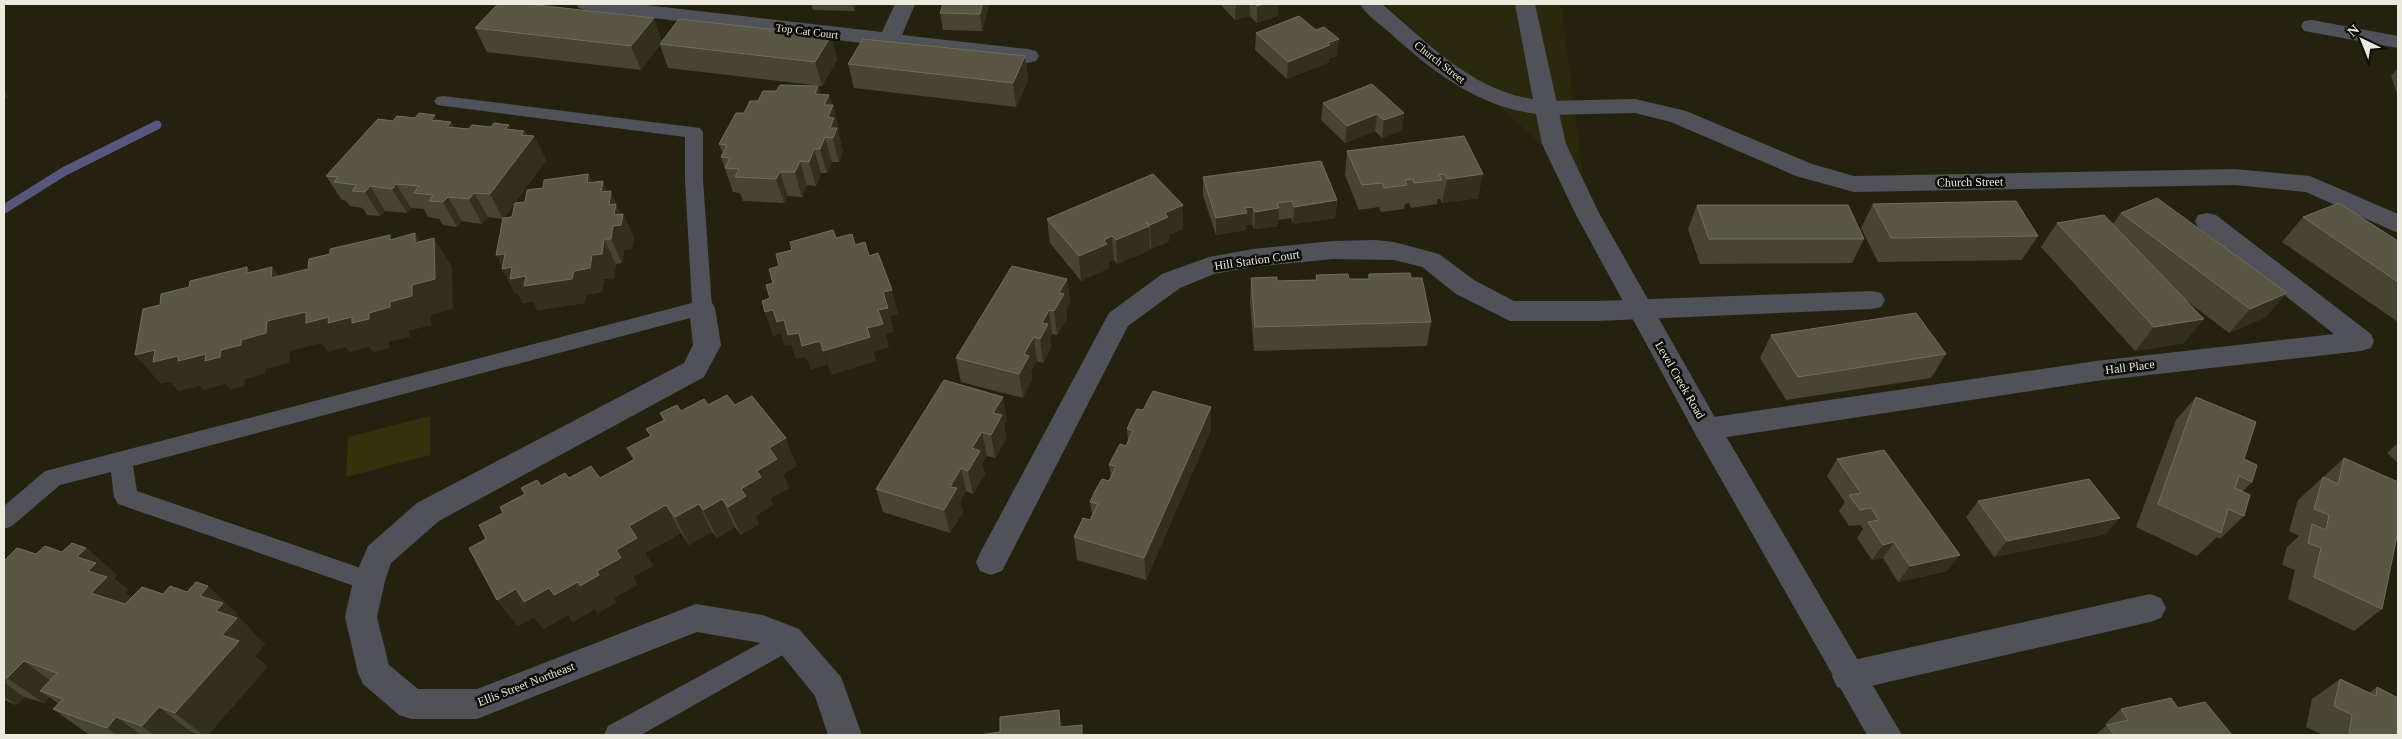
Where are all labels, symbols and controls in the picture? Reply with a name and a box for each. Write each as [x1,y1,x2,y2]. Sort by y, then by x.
north arrow [2337,15,2387,65]
street label: Top Cat Court [775,21,839,41]
text: N [2345,22,2362,40]
street label: Church Street [1412,39,1468,85]
street label: Church Street [1937,174,2004,190]
street label: Hill Station Court [1213,247,1301,273]
street label: Level Creek Road [1652,339,1708,421]
street label: Hall Place [2105,357,2155,377]
street label: Ellis Street Northeast [476,659,577,709]

